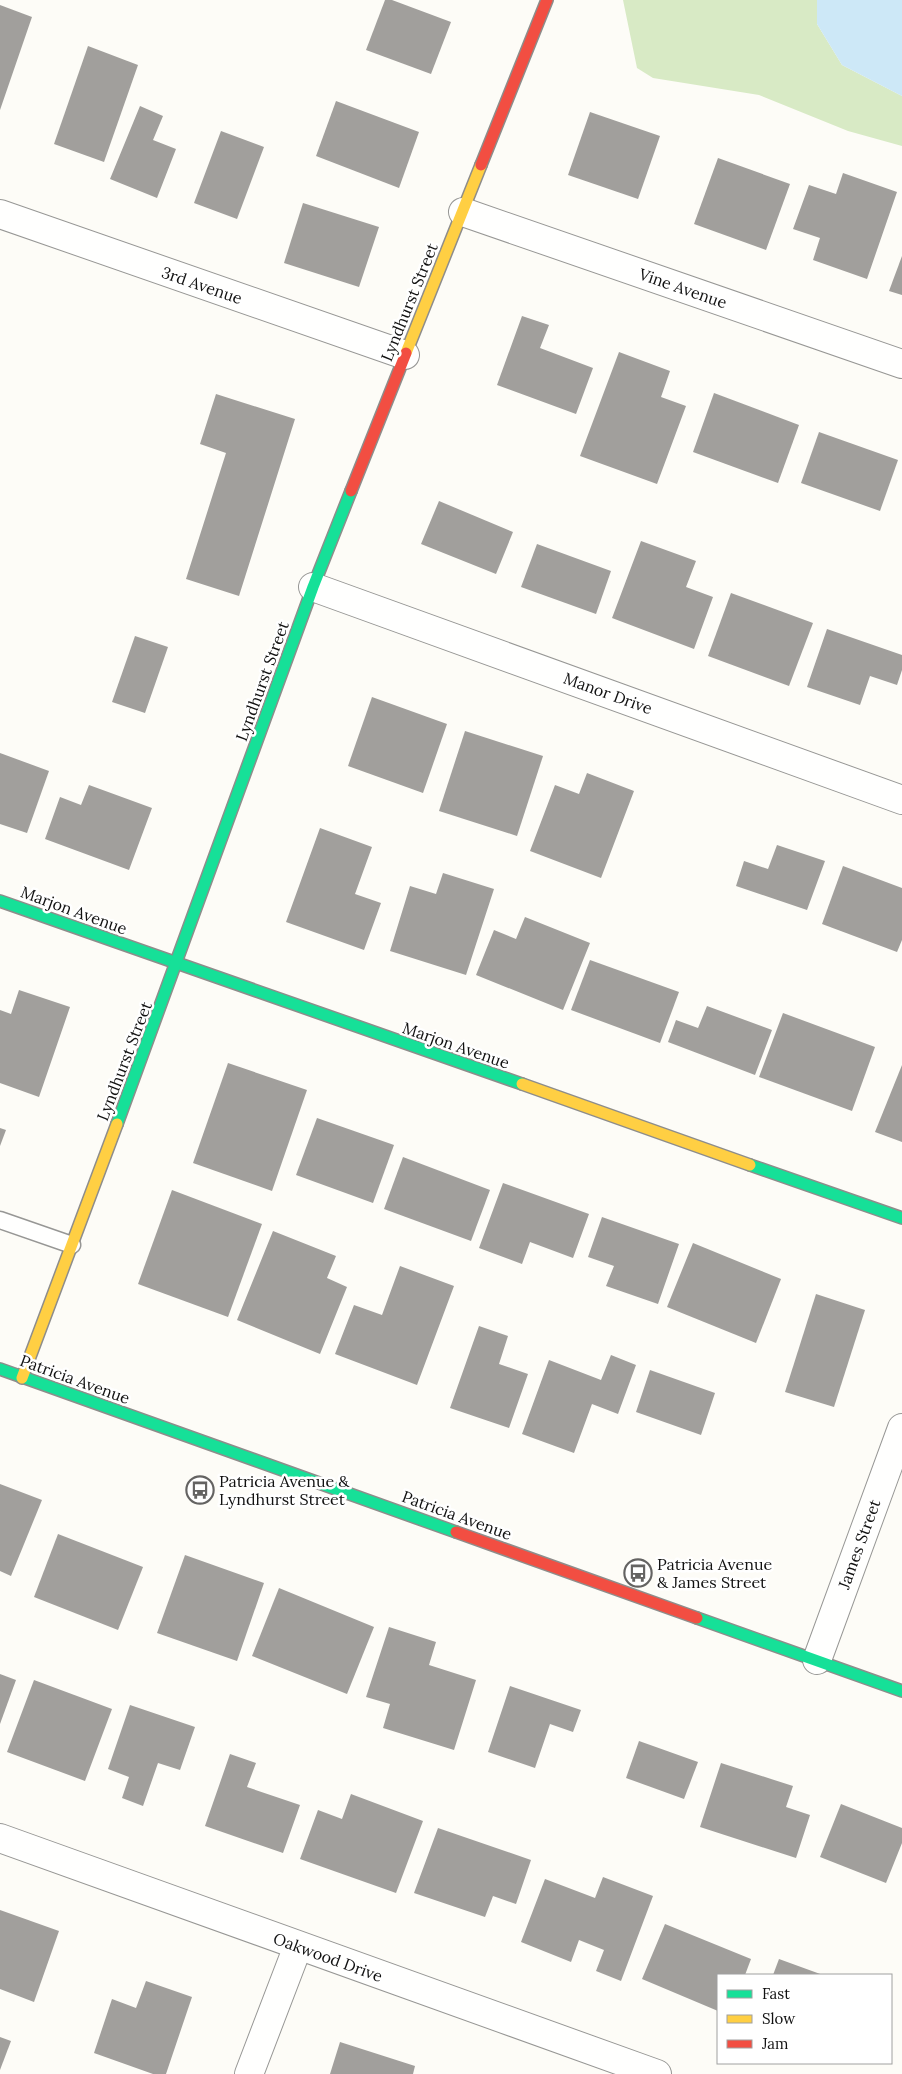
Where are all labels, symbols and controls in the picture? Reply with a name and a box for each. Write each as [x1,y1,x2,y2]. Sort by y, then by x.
street label: Lyndhurst Street [376,239,442,364]
street label: 3rd Avenue [159,262,245,308]
street label: Vine Avenue [635,263,730,312]
street label: Lyndhurst Street [231,618,293,744]
street label: Manor Drive [561,668,656,718]
street label: Marjon Avenue [18,882,130,939]
street label: Lyndhurst Street [92,998,156,1123]
street label: Marjon Avenue [400,1017,512,1073]
street label: Patricia Avenue [17,1350,133,1408]
place label: Patricia Avenue & Lyndhurst Street [219,1471,350,1509]
bus stop icon: Patricia Avenue & Lyndhurst Street [185,1475,215,1505]
street label: Patricia Avenue [399,1486,515,1544]
street label: James Street [833,1496,885,1592]
place label: Patricia Avenue & James Street [657,1554,772,1592]
bus stop icon: Patricia Avenue & James Street [623,1558,653,1588]
street label: Oakwood Drive [271,1928,386,1986]
legend [717,1974,892,2064]
text: Fast [762,1984,790,2003]
text: Slow [762,2009,795,2028]
text: Jam [761,2034,789,2053]

